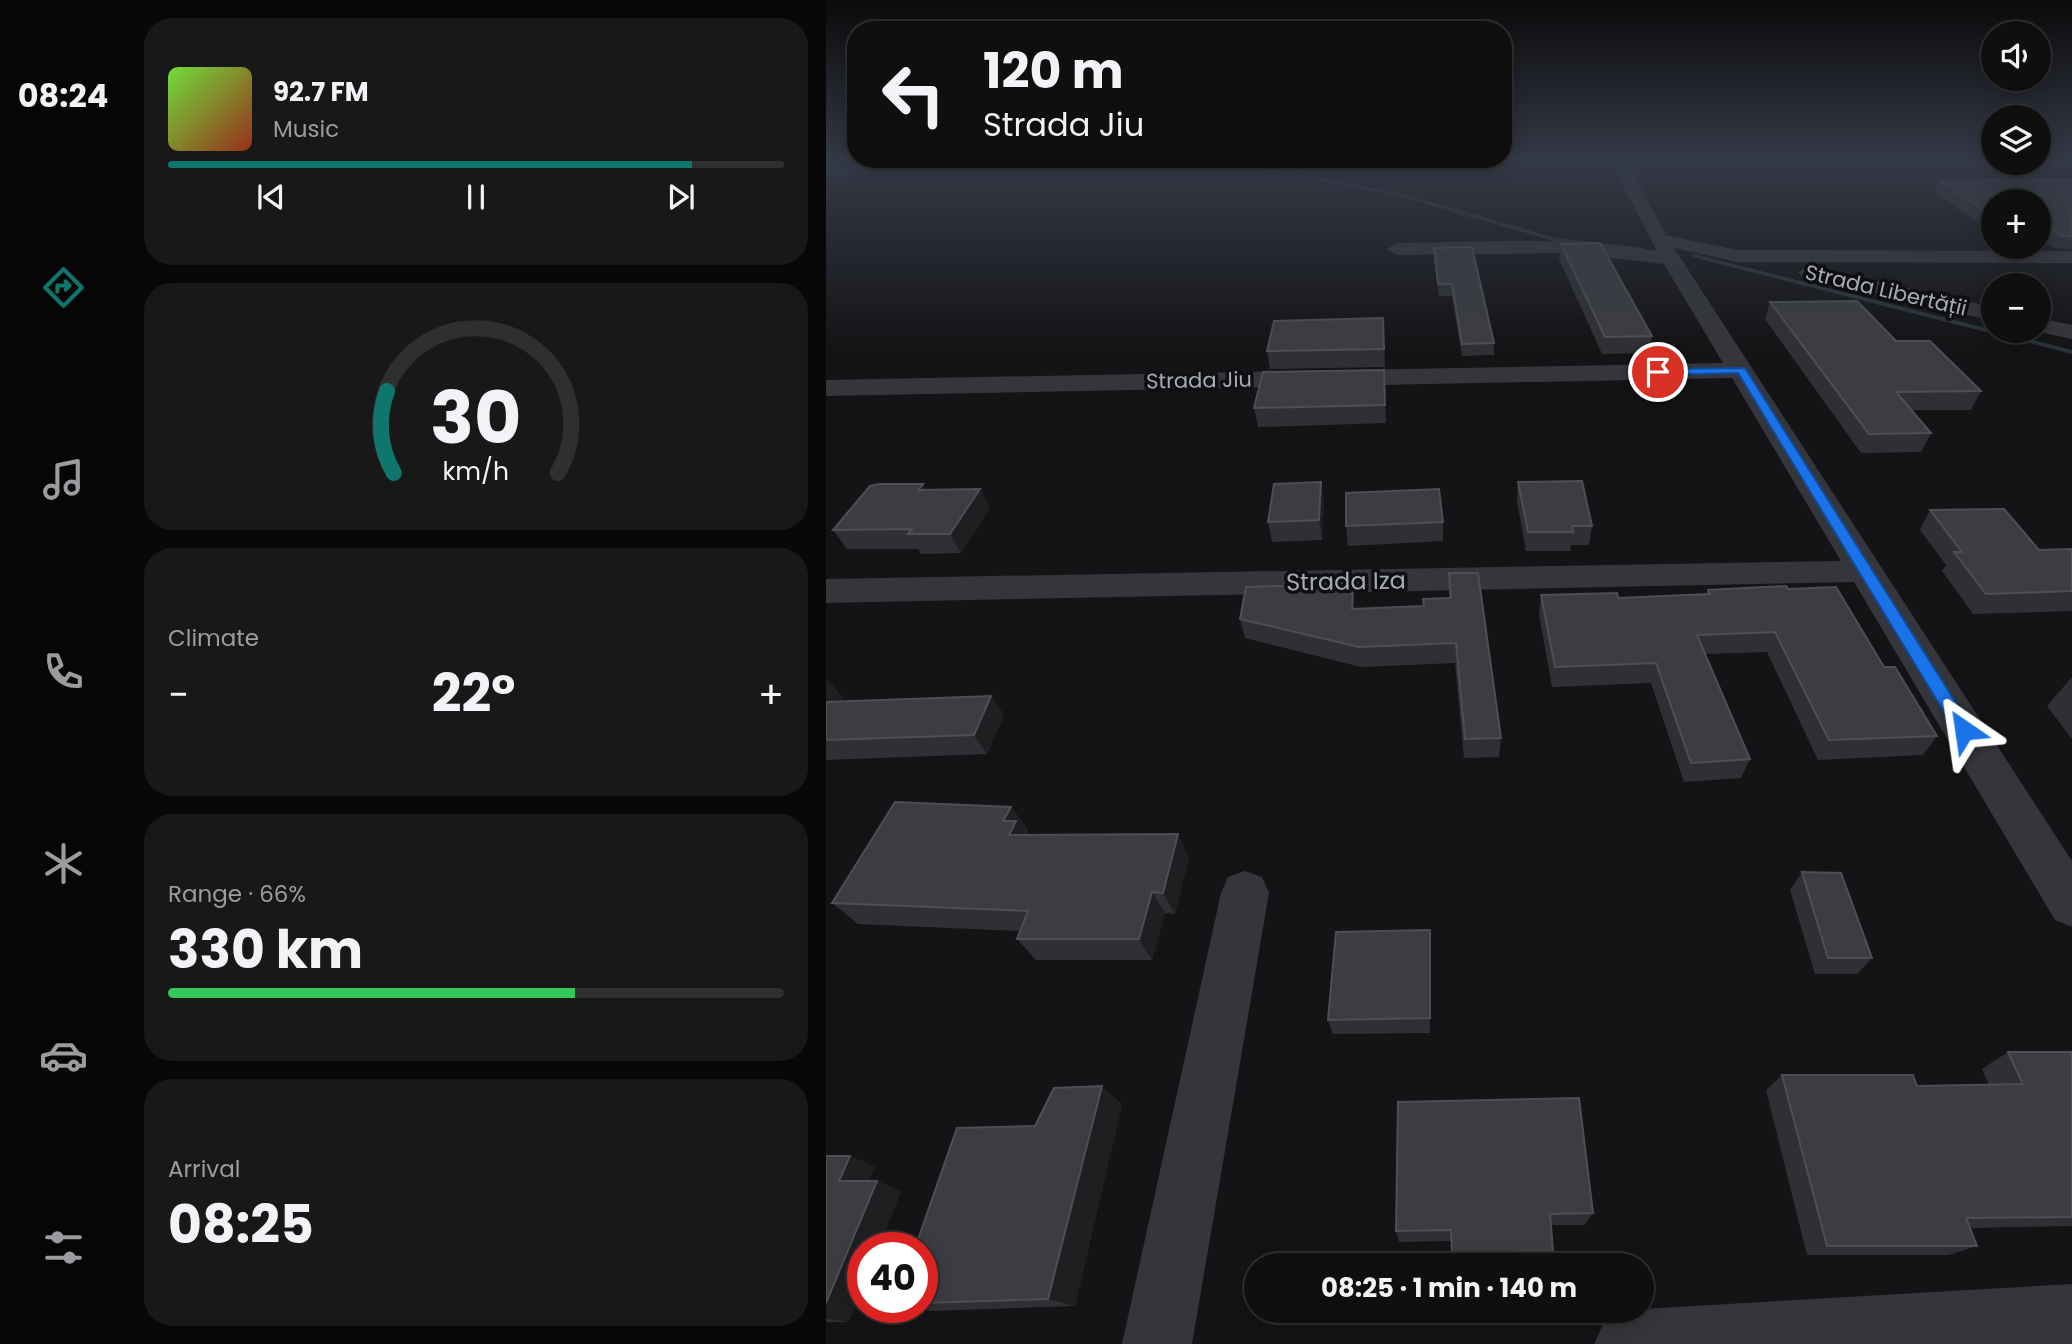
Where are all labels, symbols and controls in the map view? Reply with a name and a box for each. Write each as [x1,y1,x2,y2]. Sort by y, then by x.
map controls [1981,21,2051,343]
button: sound [1981,21,2051,91]
text: 120 m [983,37,1124,105]
icon: left [868,49,959,140]
text: 08:24 [18,73,108,118]
text: 92.7 FM [273,74,369,110]
text: Strada Jiu [983,102,1144,147]
button: layers [1981,105,2051,175]
text: Music [273,113,339,145]
icon: previous [252,178,290,216]
icon: pause [457,178,495,216]
icon: next [662,178,700,216]
button: + [1981,189,2051,259]
street label: Strada Libertății [1802,257,1970,323]
icon: directions [39,263,88,312]
button: − [1981,273,2051,343]
pin [1628,342,1688,402]
icon: arrive [1639,353,1677,391]
street label: Strada Jiu [1146,365,1252,395]
text: 30 [430,367,522,468]
text: km/h [443,454,509,489]
icon: music [39,455,88,504]
street label: Strada Iza [1286,563,1406,599]
text: Climate [168,622,259,654]
icon: phone [39,647,88,696]
text: 22° [432,657,515,730]
text: − [168,668,189,721]
text: + [758,668,784,721]
position arrow [1927,693,2001,767]
icon: climate [39,839,88,888]
text: Range · 66% [168,878,306,910]
text: 330 km [168,913,363,986]
icon: car [39,1031,88,1080]
text: Arrival [168,1153,240,1185]
text: 08:25 [168,1188,314,1261]
icon: filters [39,1223,88,1272]
speed limit sign: 40 [847,1232,938,1323]
text: 08:25 · 1 min · 140 m [1321,1270,1577,1306]

